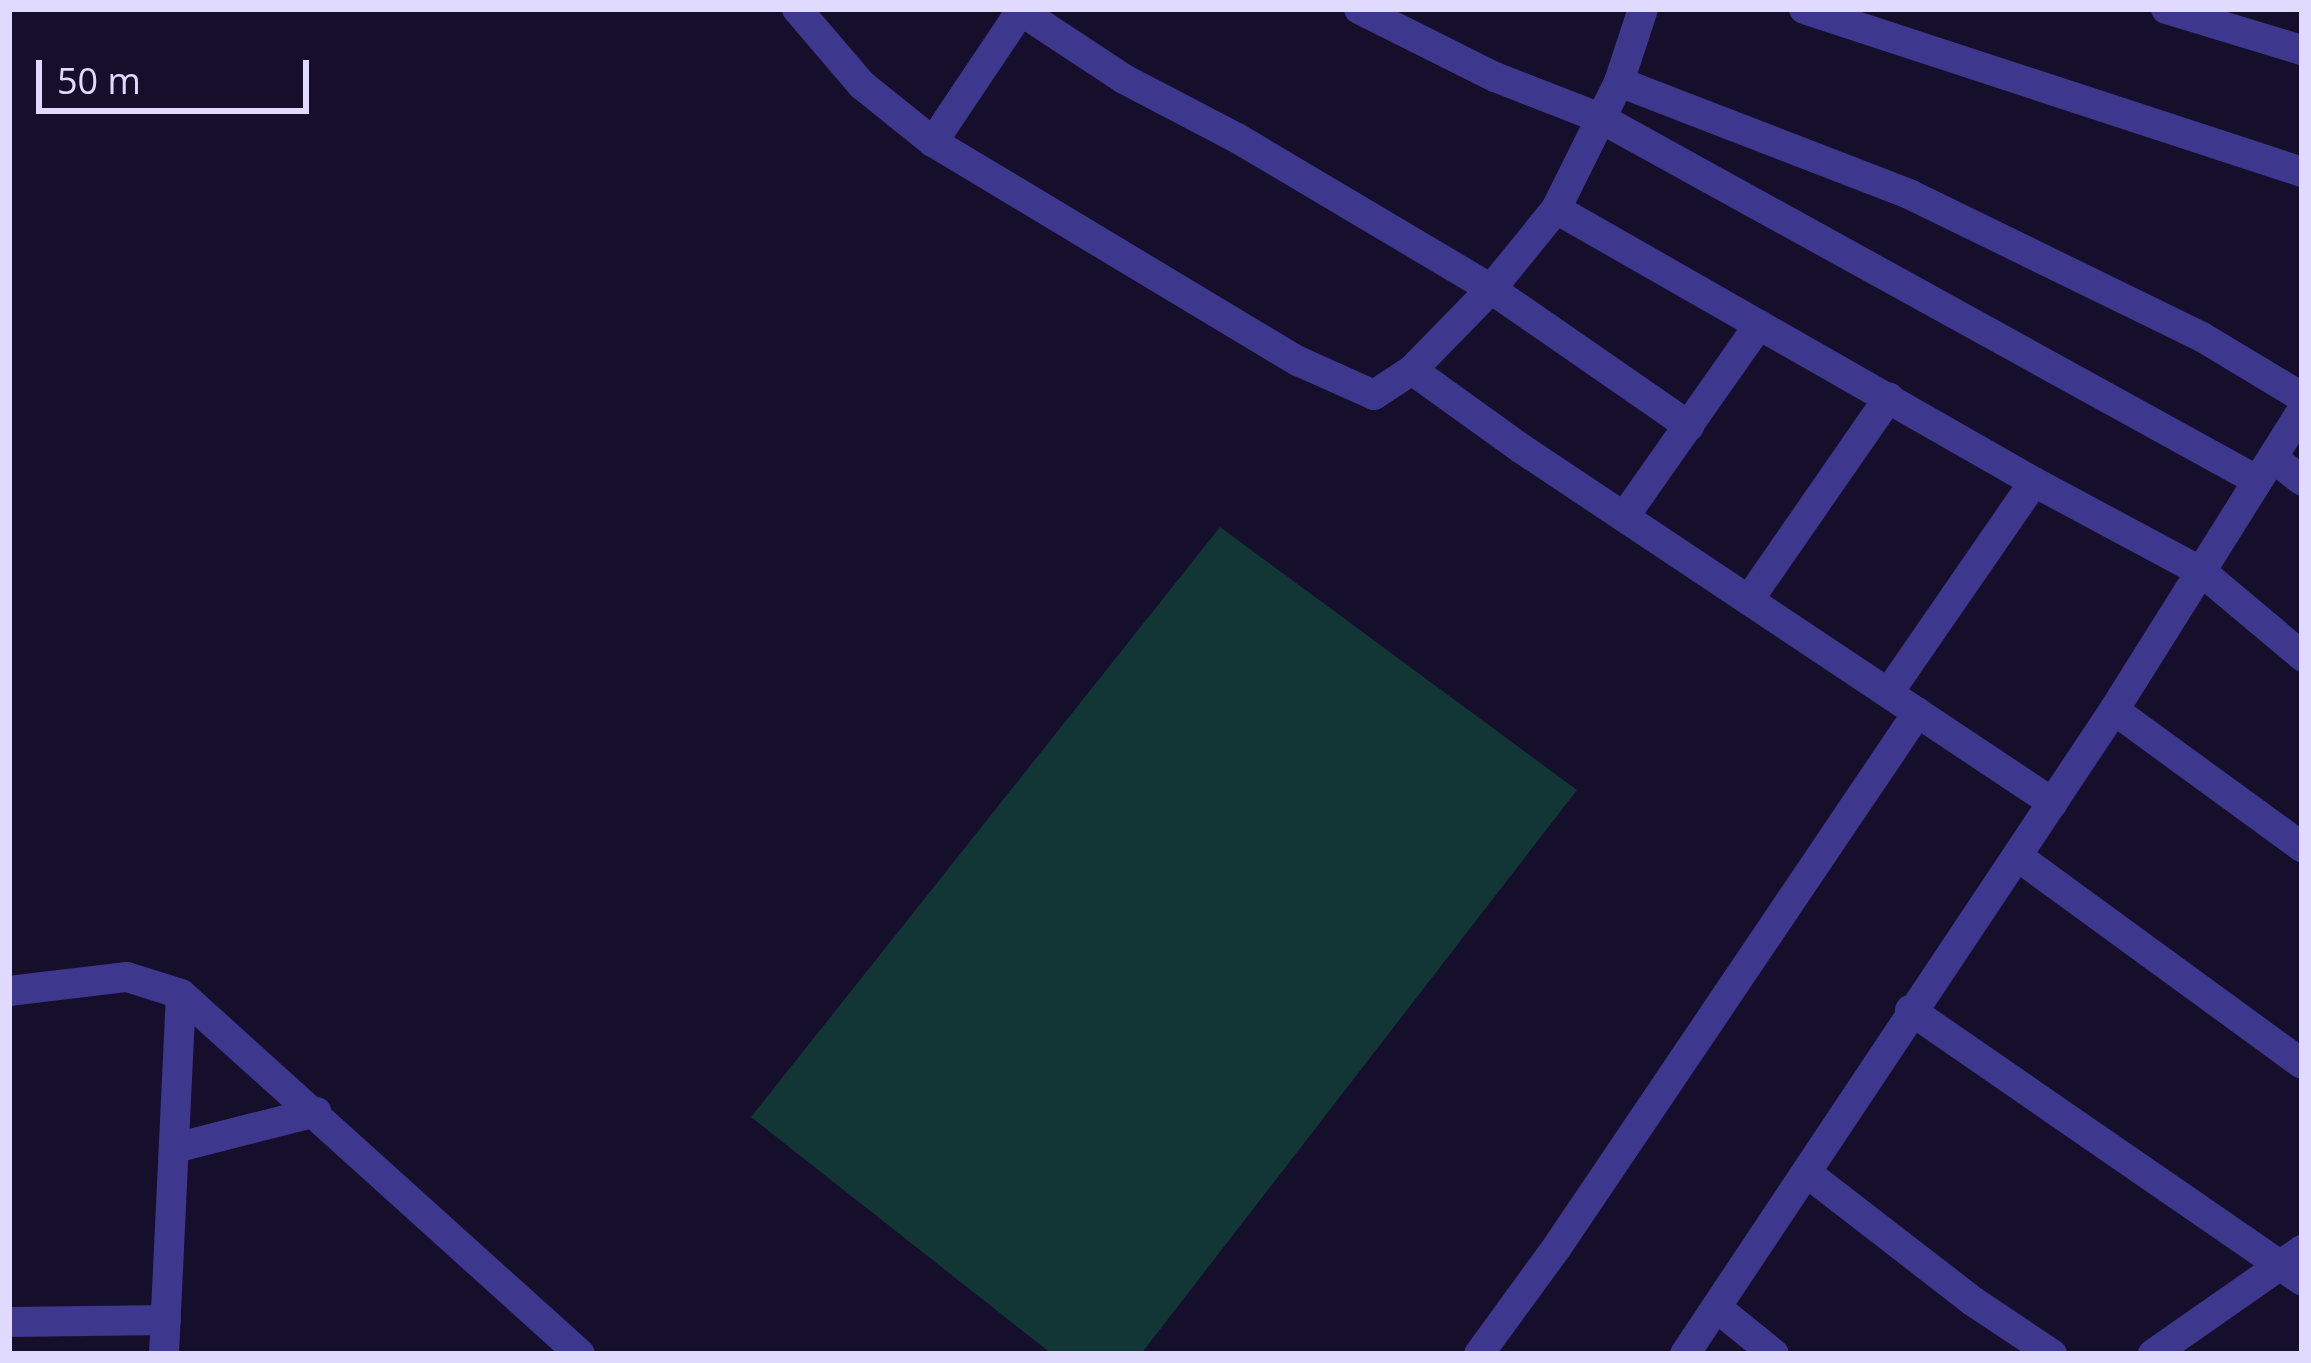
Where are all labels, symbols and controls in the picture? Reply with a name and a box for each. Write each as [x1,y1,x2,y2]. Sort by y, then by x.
scale bar [42,36,315,110]
text: 50 m [57,56,141,105]

